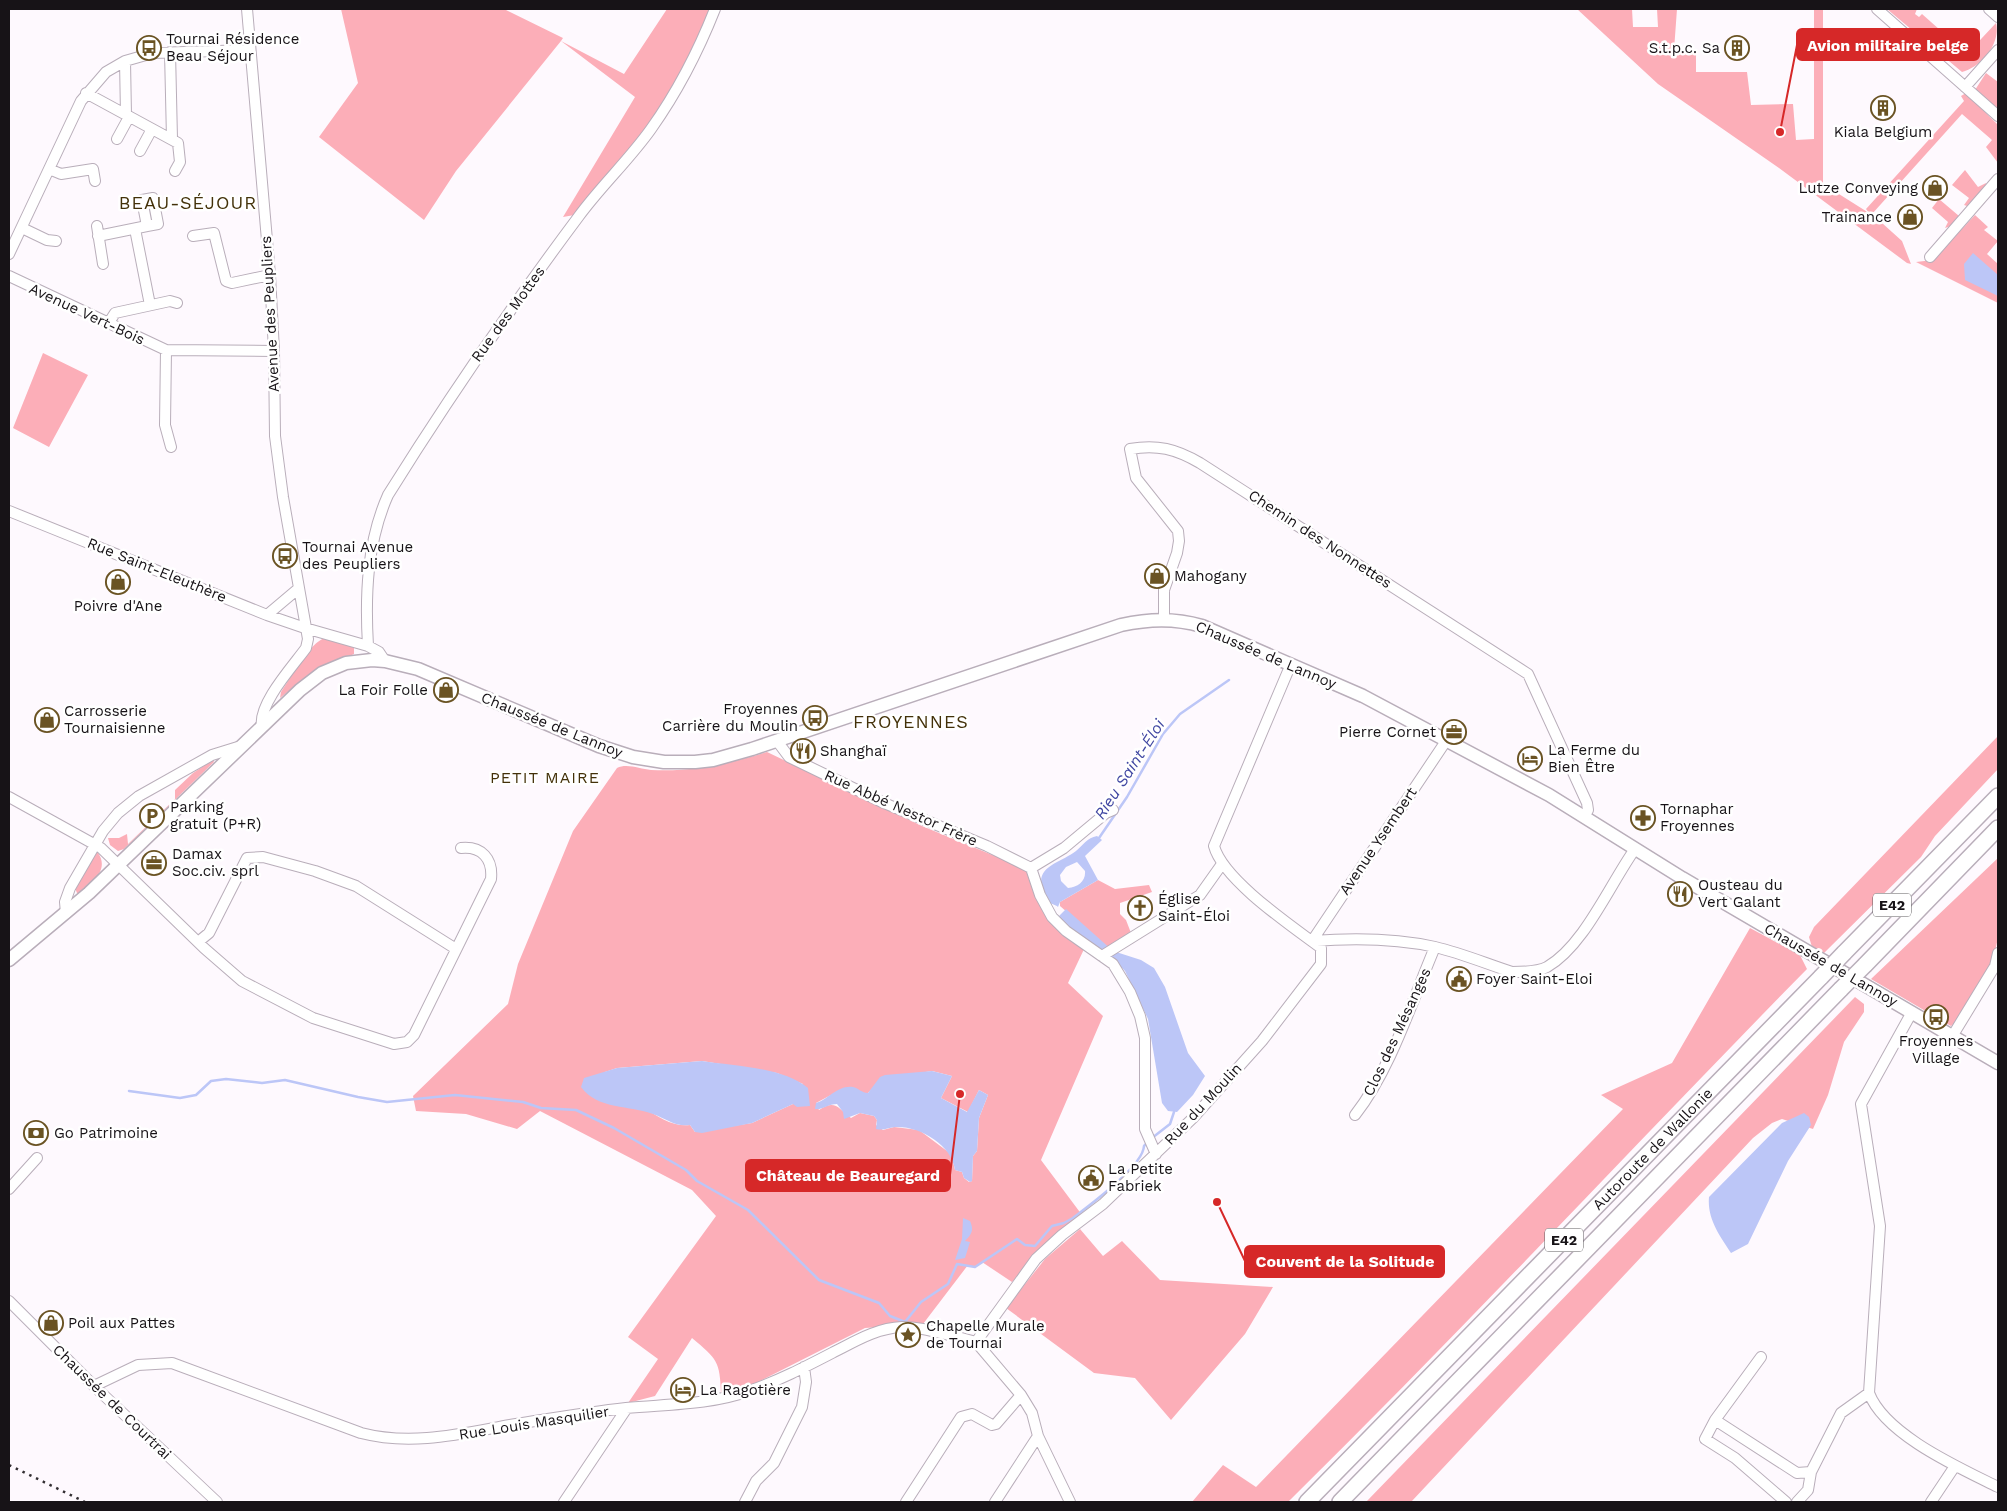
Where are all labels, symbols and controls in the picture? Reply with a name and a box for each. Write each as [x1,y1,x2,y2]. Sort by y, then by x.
callout: Avion militaire belge [1797,29,1979,60]
place label: Tournai Résidence Beau Séjour [166,30,299,65]
bus stop icon: Tournai Résidence Beau Séjour [136,35,162,61]
building icon: S.t.p.c. Sa [1724,35,1750,61]
text: Avion militaire belge [1807,36,1969,55]
place label: S.t.p.c. Sa [1649,39,1721,57]
building icon: Kiala Belgium [1870,95,1896,121]
place label: Kiala Belgium [1834,123,1932,141]
shop icon: Lutze Conveying [1922,175,1948,201]
place label: Lutze Conveying [1799,179,1918,197]
district label: BEAU-SÉJOUR [119,192,257,213]
shop icon: Trainance [1897,204,1923,230]
place label: Trainance [1821,208,1892,226]
street label: Avenue des Peupliers [257,235,283,393]
street label: Rue des Mottes [467,263,549,365]
street label: Avenue Vert-Bois [26,279,148,349]
street label: Chemin des Nonnettes [1245,486,1395,592]
street label: Rue Saint-Eleuthère [85,534,229,606]
place label: Tournai Avenue des Peupliers [302,538,413,573]
bus stop icon: Tournai Avenue des Peupliers [272,543,298,569]
shop icon: Mahogany [1144,563,1170,589]
place label: Mahogany [1174,567,1247,585]
shop icon: Poivre d'Ane [105,569,131,595]
place label: Poivre d'Ane [74,597,162,615]
street label: Chaussée de Lannoy [1193,617,1339,693]
shop icon: La Foir Folle [433,677,459,703]
place label: La Foir Folle [338,681,428,699]
street label: Chaussée de Lannoy [478,688,626,762]
place label: Froyennes Carrière du Moulin [662,700,798,735]
place label: Carrosserie Tournaisienne [64,702,165,737]
bus stop icon: Froyennes Carrière du Moulin [802,705,828,731]
shop icon: Carrosserie Tournaisienne [34,707,60,733]
district label: FROYENNES [853,711,969,732]
water label: Rieu Saint-Éloi [1090,715,1169,823]
office icon: Pierre Cornet [1441,719,1467,745]
place label: Pierre Cornet [1339,723,1437,741]
restaurant icon: Shanghaï [790,738,816,764]
place label: La Ferme du Bien Être [1548,741,1640,776]
place label: Shanghaï [820,742,887,760]
hotel icon: La Ferme du Bien Être [1517,746,1543,772]
street label: Rue Abbé Nestor Frère [822,766,980,850]
district label: PETIT MAIRE [490,768,600,787]
street label: Avenue Ysembert [1335,783,1421,898]
place label: Parking gratuit (P+R) [170,798,261,833]
place label: Tornaphar Froyennes [1660,800,1735,835]
parking icon: Parking gratuit (P+R) [139,803,165,829]
pharmacy icon: Tornaphar Froyennes [1630,805,1656,831]
place label: Damax Soc.civ. sprl [172,845,259,880]
office icon: Damax Soc.civ. sprl [141,850,167,876]
place label: Ousteau du Vert Galant [1698,876,1783,911]
restaurant icon: Ousteau du Vert Galant [1667,881,1693,907]
place label: Église Saint-Éloi [1158,890,1230,925]
road number: E42 [1873,894,1911,916]
church icon: Église Saint-Éloi [1127,895,1153,921]
street label: Chaussée de Lannoy [1761,919,1901,1011]
street label: Clos des Mésanges [1359,965,1435,1099]
public building icon: Foyer Saint-Eloi [1446,966,1472,992]
place label: Foyer Saint-Eloi [1476,970,1592,988]
bus stop icon: Froyennes Village [1923,1004,1949,1030]
place label: Froyennes Village [1899,1032,1973,1067]
street label: Rue du Moulin [1160,1059,1246,1149]
street label: Autoroute de Wallonie [1589,1084,1716,1214]
bank icon: Go Patrimoine [23,1120,49,1146]
place label: Go Patrimoine [54,1124,158,1142]
callout: Château de Beauregard [746,1160,950,1191]
place label: La Petite Fabriek [1108,1160,1173,1195]
public building icon: La Petite Fabriek [1078,1165,1104,1191]
text: Château de Beauregard [756,1166,940,1185]
road number: E42 [1545,1228,1583,1252]
callout: Couvent de la Solitude [1245,1246,1444,1277]
text: Couvent de la Solitude [1256,1252,1434,1271]
shop icon: Poil aux Pattes [38,1310,64,1336]
place label: Poil aux Pattes [68,1314,175,1332]
place label: Chapelle Murale de Tournai [926,1317,1045,1352]
place icon: Chapelle Murale de Tournai [895,1322,921,1348]
street label: Chaussée de Courtrai [49,1341,175,1463]
hotel icon: La Ragotière [670,1377,696,1403]
place label: La Ragotière [700,1381,791,1399]
street label: Rue Louis Masquilier [458,1402,610,1444]

